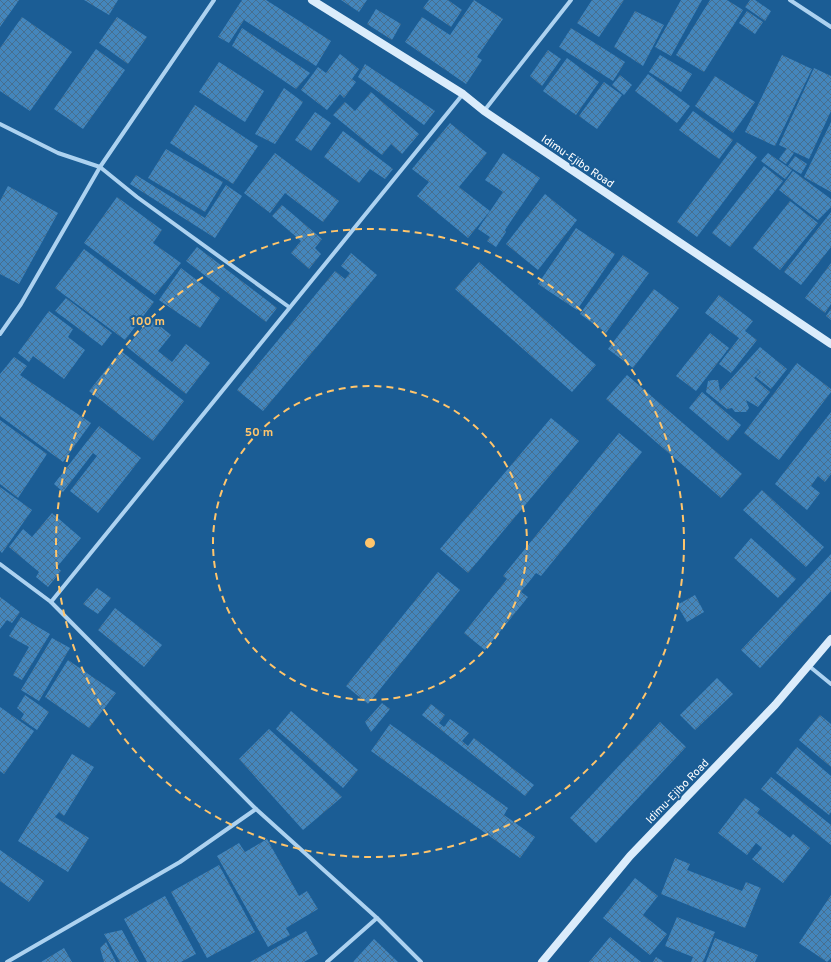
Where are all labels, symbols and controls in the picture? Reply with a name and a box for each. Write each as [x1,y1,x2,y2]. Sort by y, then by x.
street label: Idimu-Ejibo Road [538,132,617,191]
text: 100 m [131,314,165,330]
text: 50 m [245,425,273,441]
centre of rings [363,536,377,550]
street label: Idimu-Ejibo Road [643,756,712,827]

